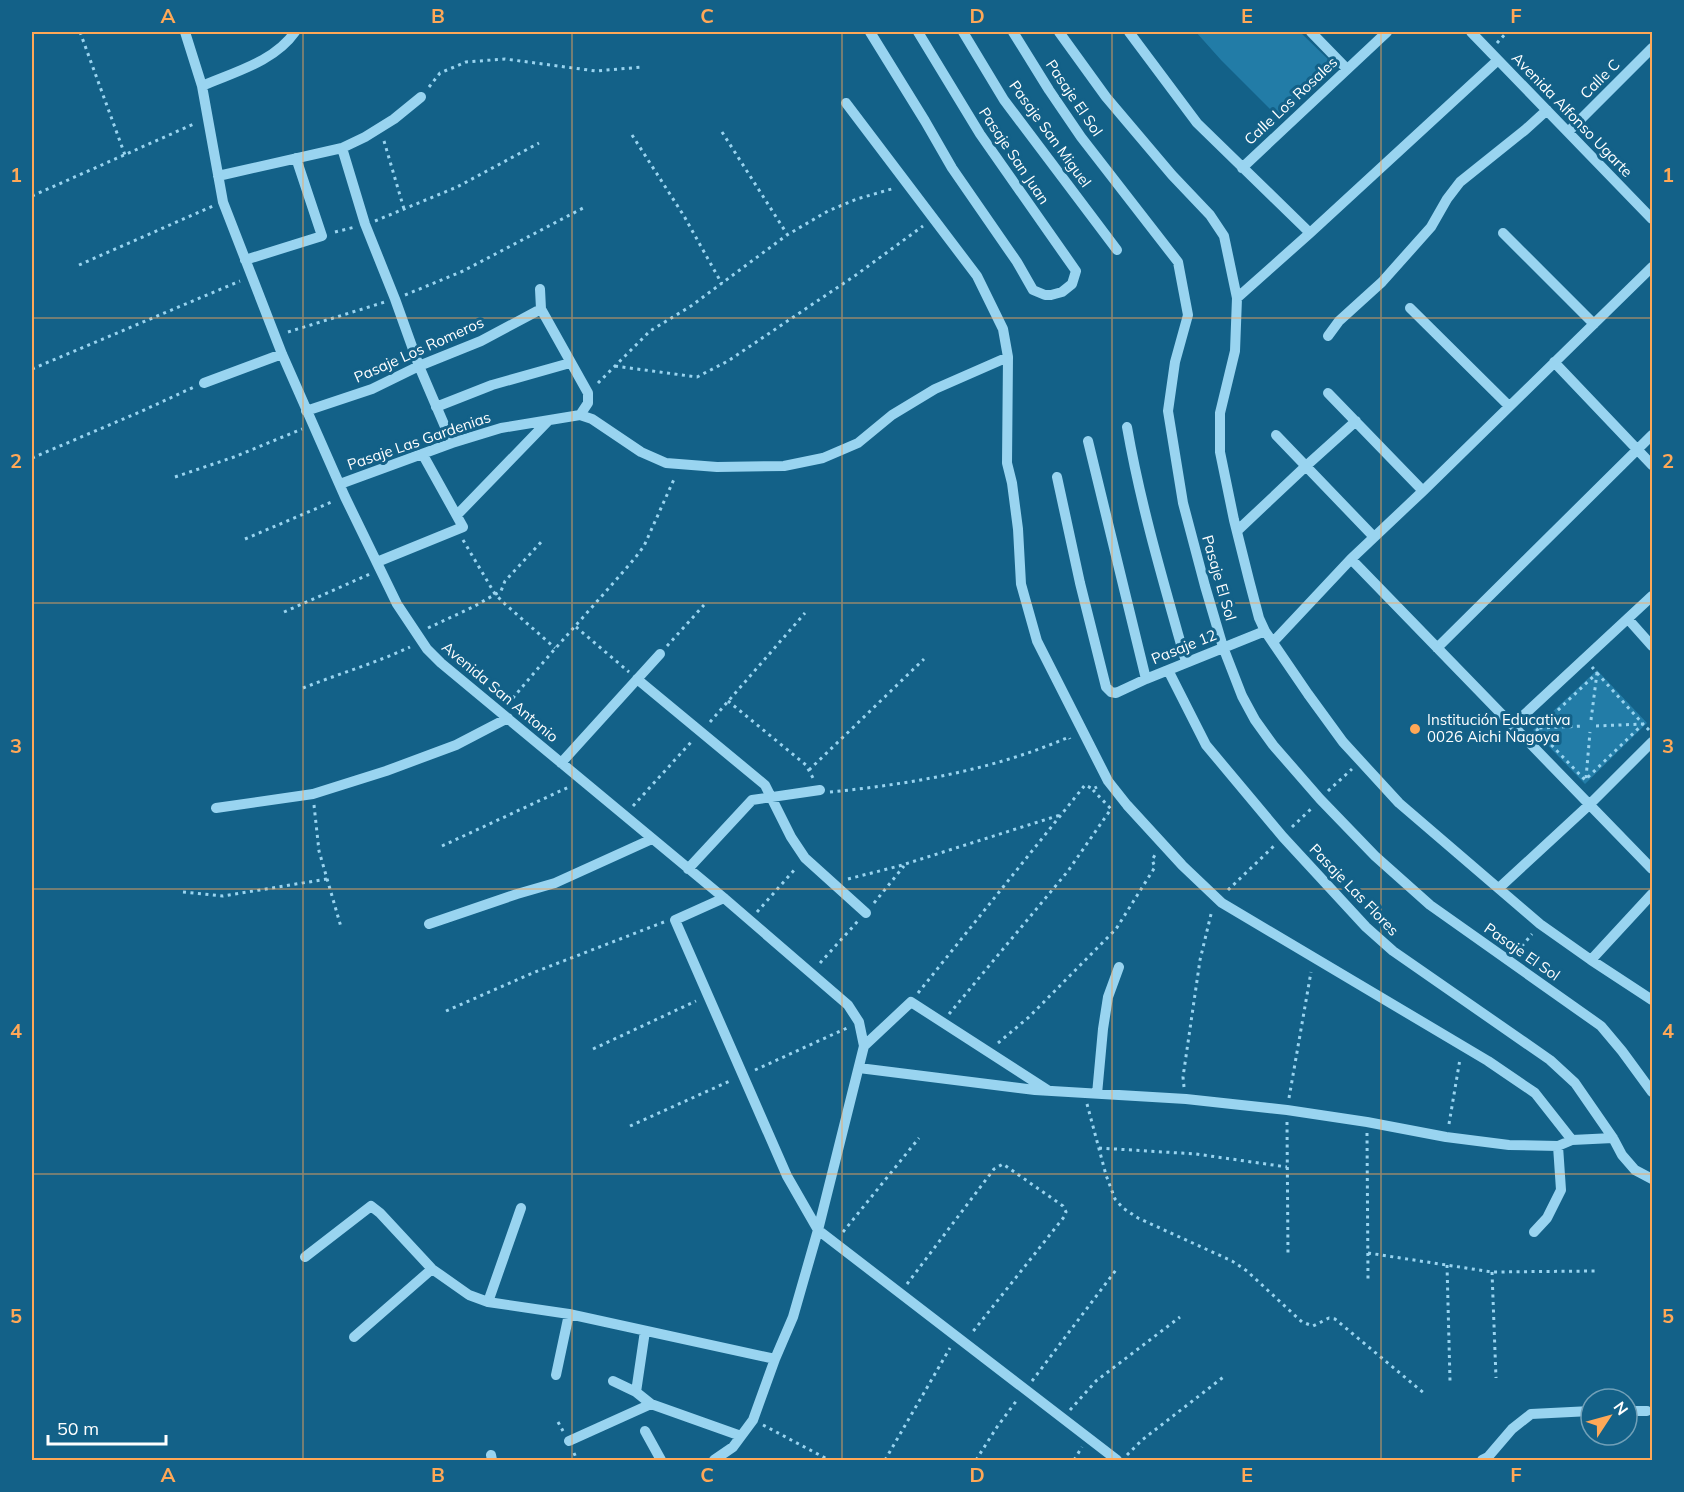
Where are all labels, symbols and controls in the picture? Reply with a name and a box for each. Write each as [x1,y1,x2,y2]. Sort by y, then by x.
text: A [161,3,176,28]
text: B [431,3,445,28]
text: C [700,3,714,28]
text: D [969,3,985,28]
text: E [1241,3,1253,28]
text: F [1510,3,1522,28]
street label: Avenida Alfonso Ugarte [1508,48,1637,181]
street label: Calle Los Rosales [1240,53,1341,149]
street label: Calle C [1576,55,1624,103]
street label: Pasaje El Sol [1042,56,1107,140]
street label: Pasaje San Miguel [1005,77,1096,191]
street label: Pasaje San Juan [975,104,1054,208]
text: 1 [10,162,22,187]
text: 1 [1662,162,1674,187]
street label: Pasaje Los Romeros [351,312,487,387]
street label: Pasaje Las Gardenias [345,407,493,474]
text: 2 [10,448,22,473]
text: 2 [1662,448,1674,473]
street label: Pasaje El Sol [1198,533,1241,623]
street label: Pasaje 12 [1148,625,1219,668]
street label: Avenida San Antonio [438,637,563,746]
place label: Institución Educativa 0026 Aichi Nagoya [1427,710,1570,746]
marker: Institución Educativa 0026 Aichi Nagoya [1408,722,1422,736]
text: 3 [10,733,22,758]
text: 3 [1662,733,1674,758]
street label: Pasaje Las Flores [1306,840,1403,940]
street label: Pasaje El Sol [1481,918,1564,985]
text: 4 [10,1018,22,1043]
text: 4 [1662,1018,1674,1043]
text: 5 [10,1303,22,1328]
text: 5 [1662,1303,1674,1328]
north arrow [1579,1387,1639,1447]
text: N [1609,1397,1633,1419]
scale bar [48,1408,166,1446]
text: 50 m [57,1417,99,1440]
text: A [161,1462,176,1487]
text: B [431,1462,445,1487]
text: C [700,1462,714,1487]
text: D [969,1462,985,1487]
text: E [1241,1462,1253,1487]
text: F [1510,1462,1522,1487]

